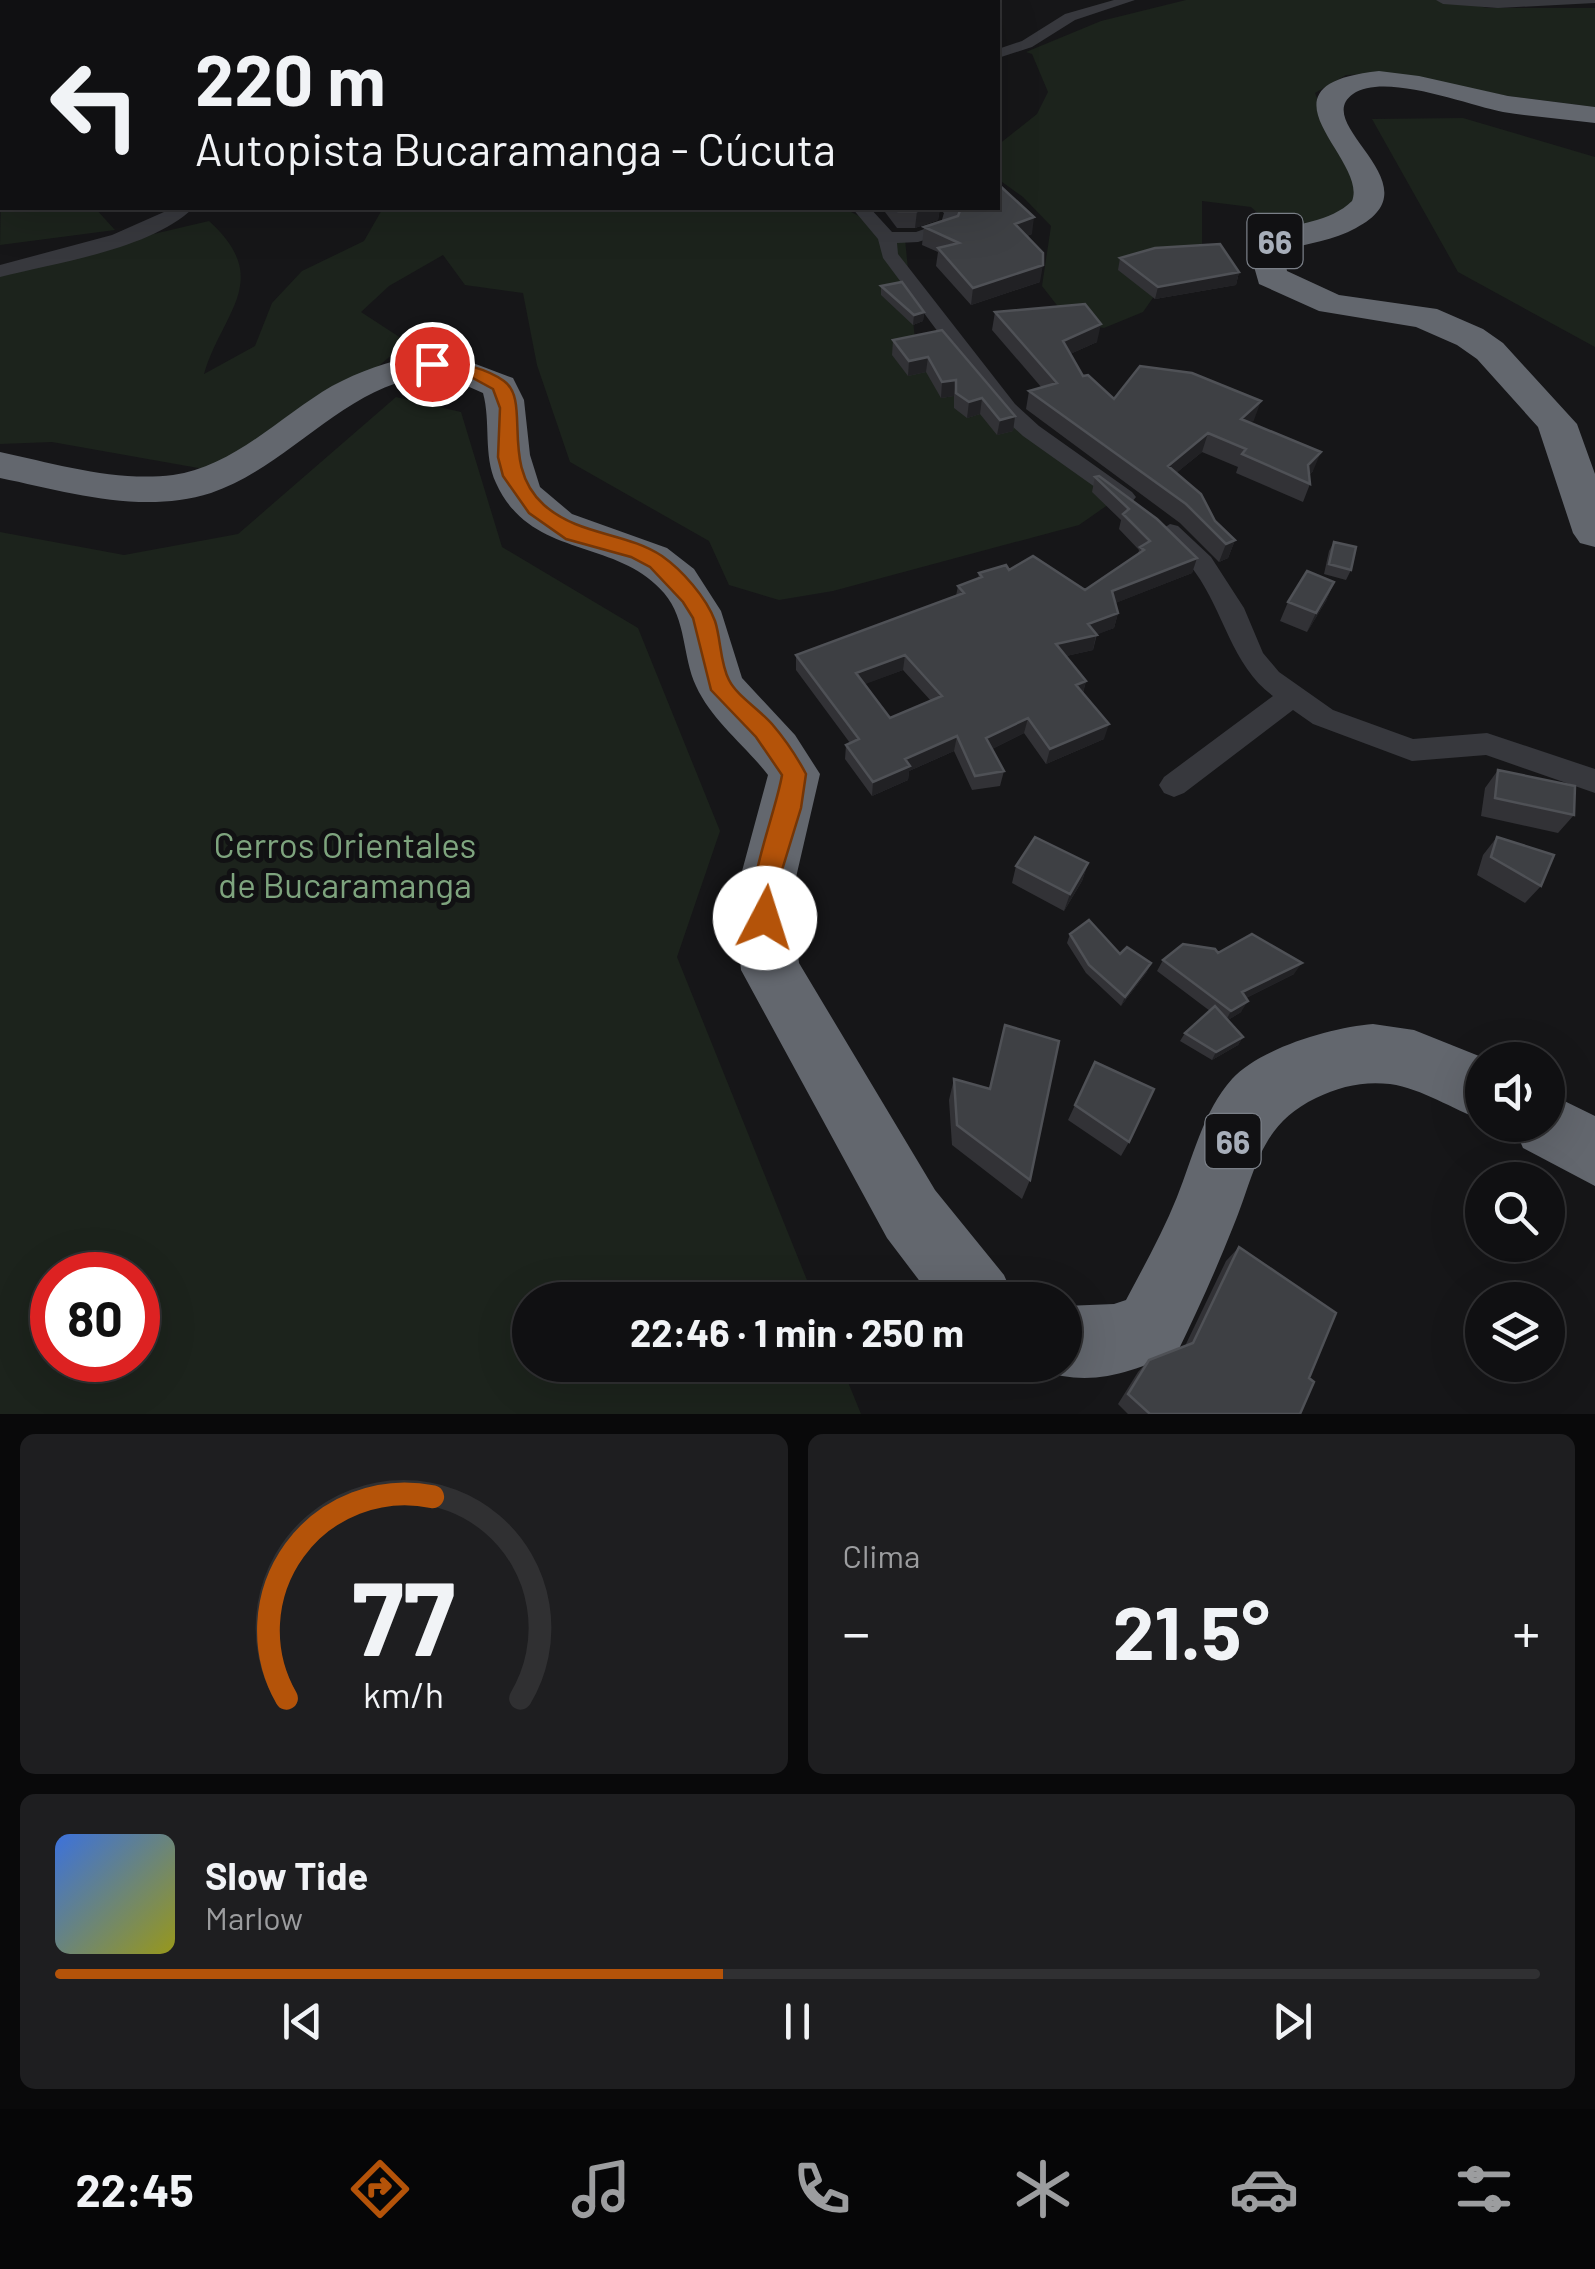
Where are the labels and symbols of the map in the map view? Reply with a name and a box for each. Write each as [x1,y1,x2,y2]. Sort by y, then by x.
road number: 66 [1248,214,1302,268]
pin [390,322,475,407]
park label: Cerros Orientales de Bucaramanga [214,823,476,905]
position arrow [713,866,817,970]
road number: 66 [1206,1114,1260,1168]
speed limit sign: 80 [30,1252,160,1382]

